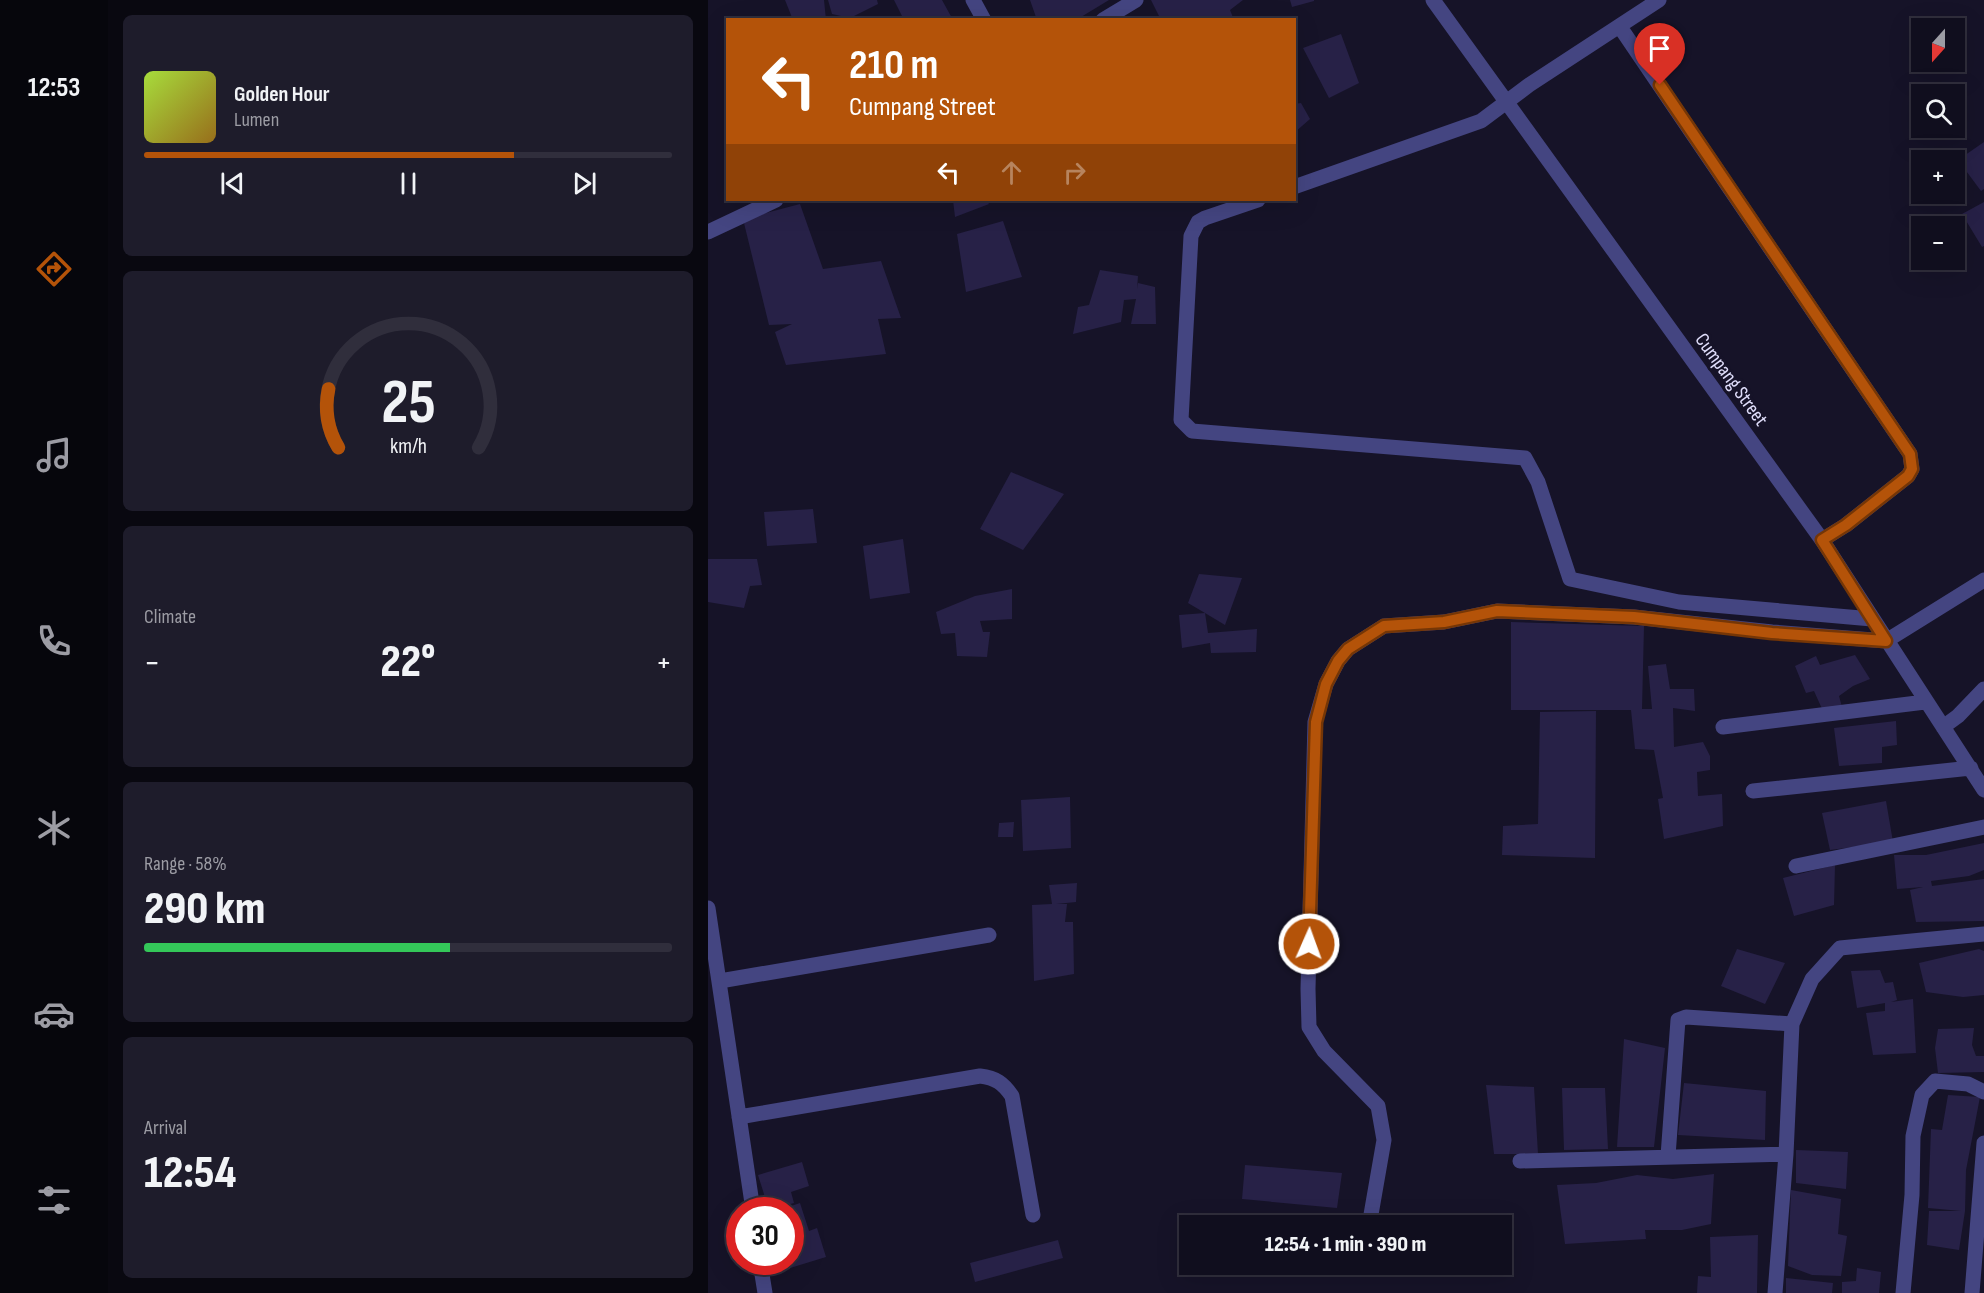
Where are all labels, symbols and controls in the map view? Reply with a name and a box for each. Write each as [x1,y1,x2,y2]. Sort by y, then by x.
north arrow [1911,18,1965,72]
map controls [1911,18,1965,270]
pin [1634,23,1685,85]
icon: arrive [1643,32,1676,65]
text: 210 m [849,40,938,91]
icon: left [750,42,828,120]
text: 12:53 [28,72,80,104]
text: Golden Hour [234,81,330,108]
button: search [1911,84,1965,138]
text: Cumpang Street [849,91,996,123]
text: Lumen [234,108,279,132]
button: + [1911,150,1965,204]
icon: left [932,156,965,189]
icon: ahead [995,156,1028,189]
icon: right [1058,156,1091,189]
icon: previous [216,167,249,200]
icon: pause [392,167,425,200]
icon: next [568,167,601,200]
button: − [1911,216,1965,270]
icon: directions [33,248,75,290]
street label: Cumpang Street [1690,329,1773,431]
text: 25 [381,366,435,441]
icon: music [33,434,75,476]
text: km/h [389,434,427,459]
text: Climate [144,605,196,629]
icon: phone [33,620,75,662]
text: 22° [380,635,436,690]
text: − [144,643,160,683]
text: + [656,643,672,683]
icon: climate [33,807,75,849]
text: Range · 58% [144,852,227,876]
text: 290 km [144,882,265,937]
position arrow [1277,912,1341,976]
icon: car [33,993,75,1035]
text: Arrival [144,1116,187,1140]
text: 12:54 [144,1146,236,1201]
icon: filters [33,1179,75,1221]
speed limit sign: 30 [726,1197,804,1275]
text: 12:54 · 1 min · 390 m [1265,1231,1426,1258]

